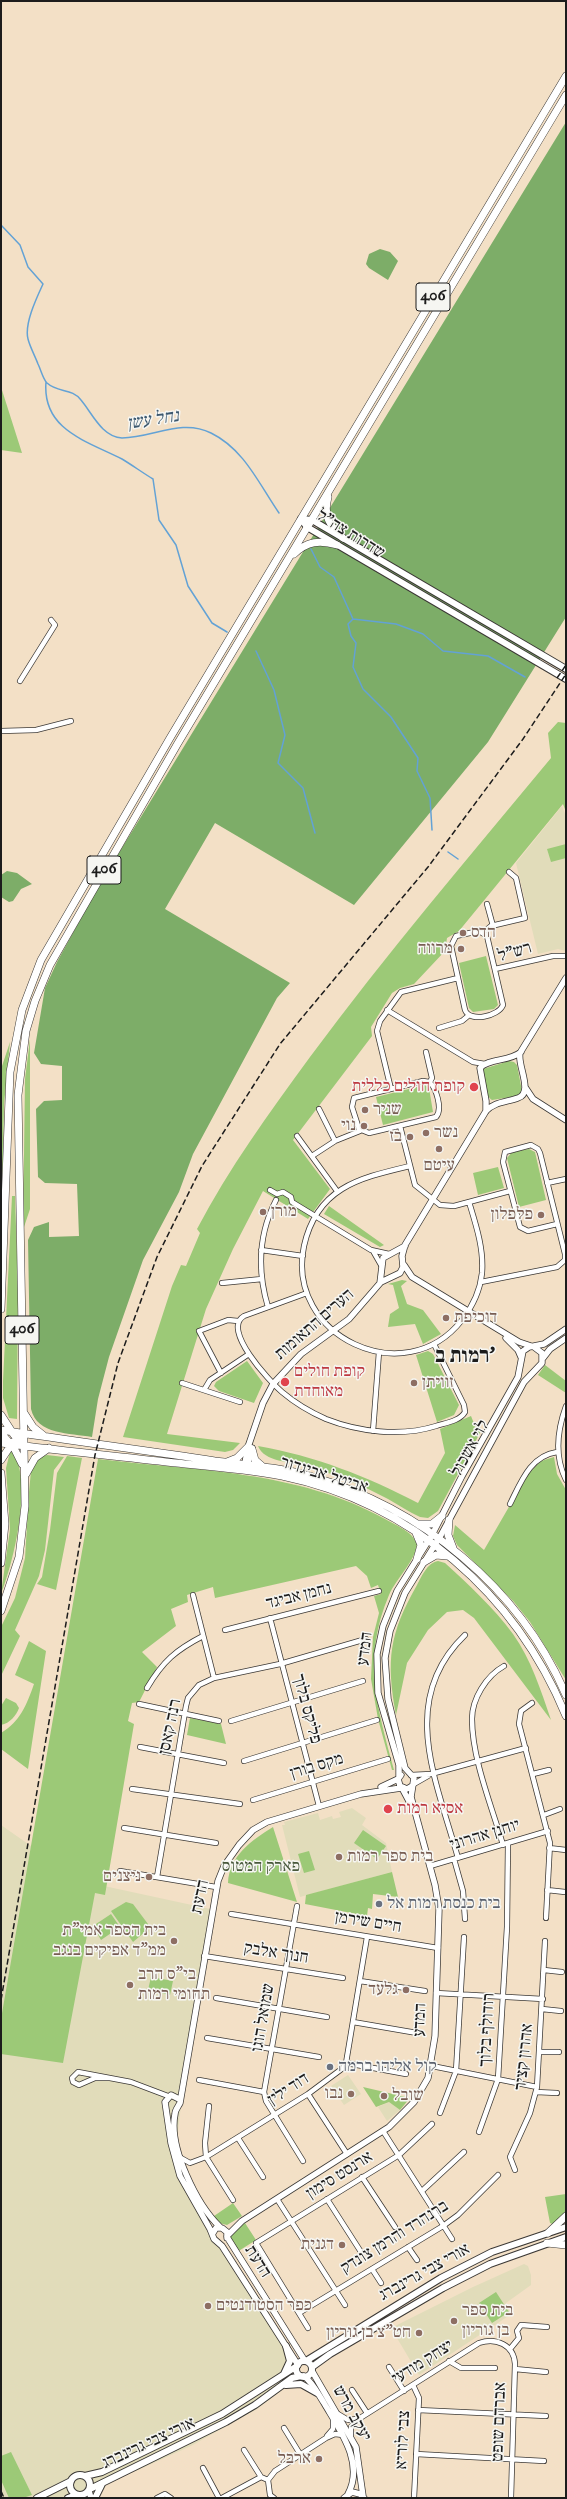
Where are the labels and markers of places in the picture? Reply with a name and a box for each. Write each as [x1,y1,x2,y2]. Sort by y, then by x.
place label: הדס [471,923,496,943]
marker: הדס [458,928,468,938]
place label: מרווה [417,939,453,959]
marker: מרווה [456,944,466,954]
place label: קופת חולים כללית [352,1077,465,1097]
marker: קופת חולים כללית [468,1081,480,1093]
place label: שניר [373,1100,402,1120]
marker: שניר [360,1105,370,1115]
place label: נוי [341,1116,356,1136]
marker: נוי [359,1121,369,1131]
place label: נשר [434,1123,458,1143]
place label: בז [389,1127,402,1147]
marker: נשר [421,1128,431,1138]
marker: בז [405,1132,415,1142]
marker: עיטם [434,1144,444,1154]
place label: עיטם [424,1156,454,1176]
place label: מורן [271,1202,297,1222]
place label: פלפלון [491,1205,533,1225]
marker: מורן [258,1207,268,1217]
marker: פלפלון [536,1210,546,1220]
place label: דוכיפת [454,1308,497,1328]
marker: דוכיפת [441,1313,451,1323]
place label: קופת חולים מאוחדת [294,1362,365,1402]
place label: זוויתן [422,1373,454,1393]
marker: קופת חולים מאוחדת [279,1376,291,1388]
marker: זוויתן [409,1378,419,1388]
place label: אסיא רמות [397,1799,463,1819]
marker: אסיא רמות [382,1803,394,1815]
place label: בית ספר רמות [347,1847,433,1867]
marker: בית ספר רמות [334,1852,344,1862]
place label: ניצנים [103,1867,141,1887]
marker: ניצנים [144,1872,154,1882]
place label: בית כנסת רמות אל [387,1894,500,1914]
marker: בית כנסת רמות אל [374,1899,384,1909]
place label: בית הספר אמי"ת ממ"ד אפיקים בנגב [53,1921,166,1961]
marker: בית הספר אמי"ת ממ"ד אפיקים בנגב [169,1936,179,1946]
place label: בי"ס הרב תחומי רמות [138,1965,210,2005]
marker: בי"ס הרב תחומי רמות [125,1980,135,1990]
place label: גלעד [368,1980,398,2000]
marker: גלעד [401,1985,411,1995]
place label: קול אליהו ברמה [338,2057,437,2077]
marker: קול אליהו ברמה [325,2062,335,2072]
place label: נבו [324,2084,343,2104]
place label: שובל [392,2086,424,2106]
marker: נבו [346,2089,356,2099]
marker: שובל [379,2091,389,2101]
place label: דגנית [301,2235,334,2255]
marker: דגנית [337,2240,347,2250]
place label: כפר הסטודנטים [216,2296,312,2316]
marker: כפר הסטודנטים [203,2301,213,2311]
place label: בית ספר בן גוריון [462,2301,513,2341]
marker: בית ספר בן גוריון [449,2316,459,2326]
place label: חט"צ בן גוריון [326,2323,411,2343]
marker: חט"צ בן גוריון [414,2328,424,2338]
place label: ארבל [277,2449,311,2469]
marker: ארבל [314,2454,324,2464]

